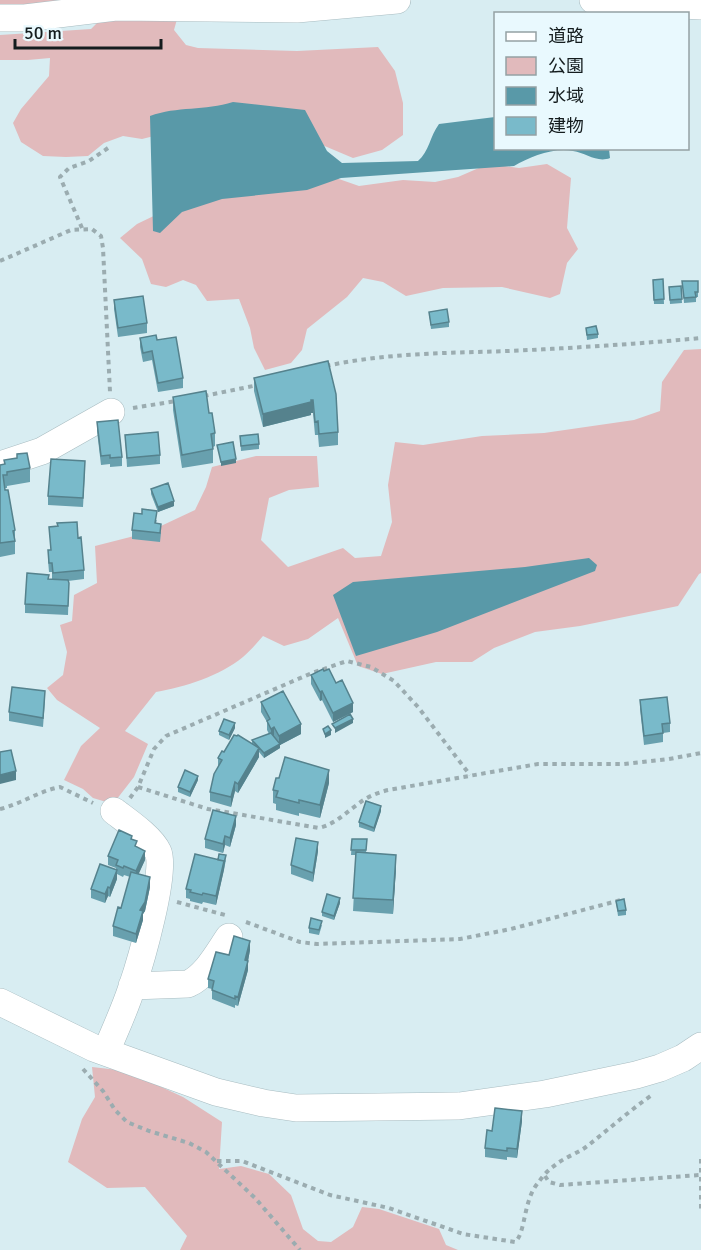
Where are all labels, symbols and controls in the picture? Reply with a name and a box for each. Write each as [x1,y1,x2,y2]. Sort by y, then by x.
scale bar [15,12,160,50]
legend [494,12,689,150]
text: 50 m [24,22,62,44]
text: 道路 [548,25,584,47]
text: 公園 [548,55,584,77]
text: 水域 [548,85,584,107]
text: 建物 [548,115,584,137]

